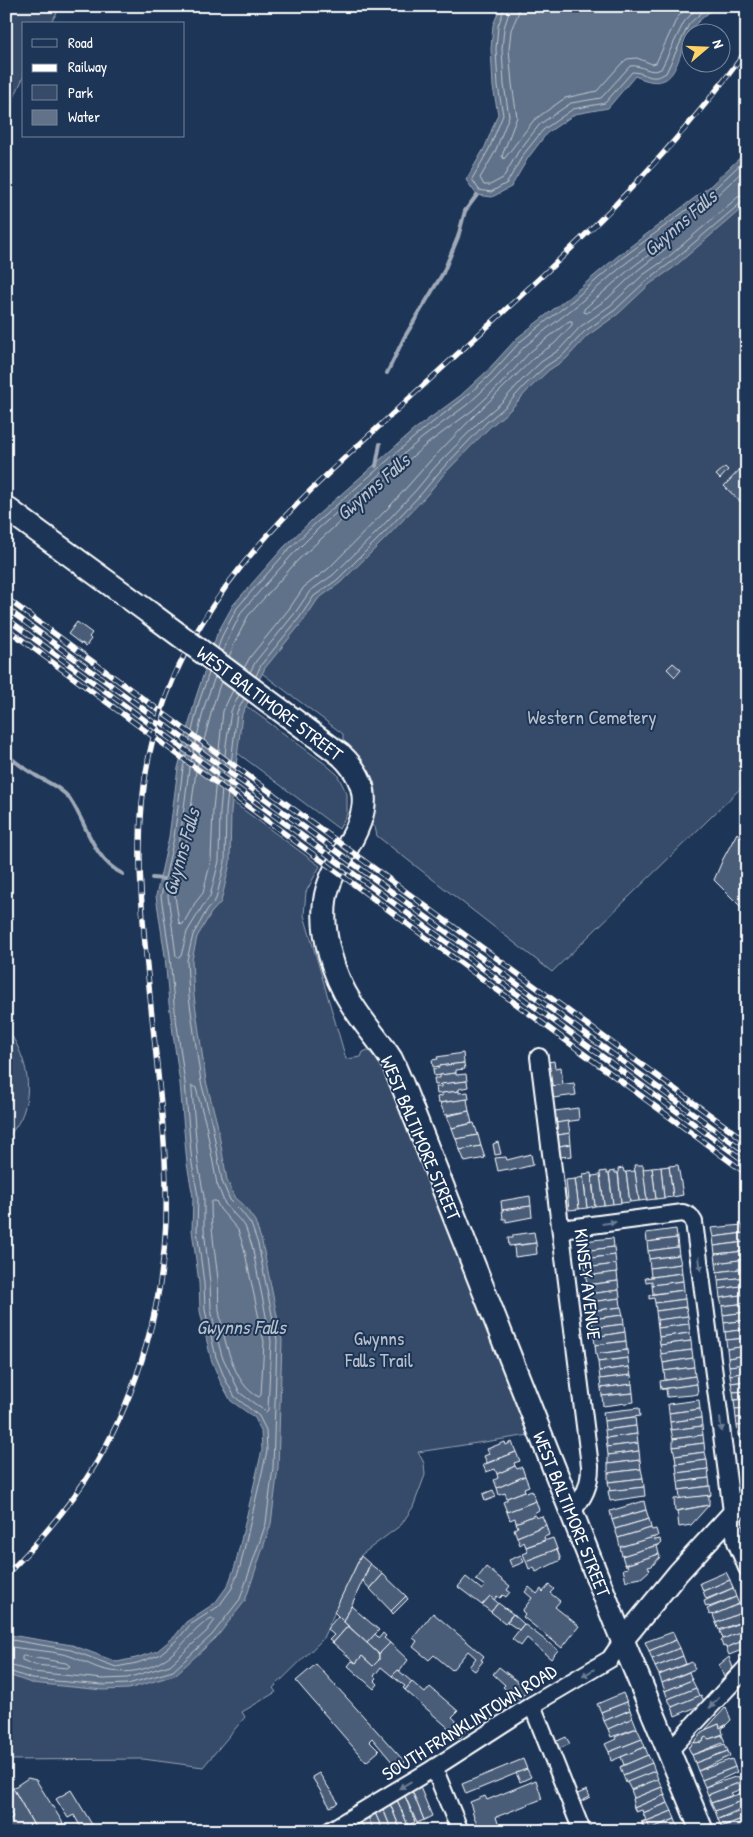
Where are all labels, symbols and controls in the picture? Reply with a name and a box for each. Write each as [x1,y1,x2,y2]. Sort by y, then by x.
legend [22,22,185,138]
north arrow [680,22,730,72]
text: Road [68,32,93,53]
text: N [709,37,729,51]
text: Railway [68,56,107,77]
text: Park [68,82,93,103]
text: Water [68,106,100,127]
water label: Gwynns Falls [637,182,725,263]
water label: Gwynns Falls [330,446,418,527]
street label: WEST BALTIMORE STREET [192,639,349,767]
park label: Western Cemetery [528,704,656,730]
water label: Gwynns Falls [155,803,207,899]
street label: WEST BALTIMORE STREET [375,1052,468,1225]
one-way arrow [602,1218,618,1226]
street label: KINSEY AVENUE [568,1227,608,1342]
one-way arrow [696,1256,704,1272]
water label: Gwynns Falls [196,1313,288,1341]
park label: Gwynns Falls Trail [344,1325,414,1373]
one-way arrow [717,1417,725,1433]
street label: WEST BALTIMORE STREET [527,1427,618,1602]
street label: SOUTH FRANKLINTOWN ROAD [377,1658,561,1786]
one-way arrow [581,1668,594,1677]
one-way arrow [708,1697,720,1709]
one-way arrow [398,1781,411,1790]

